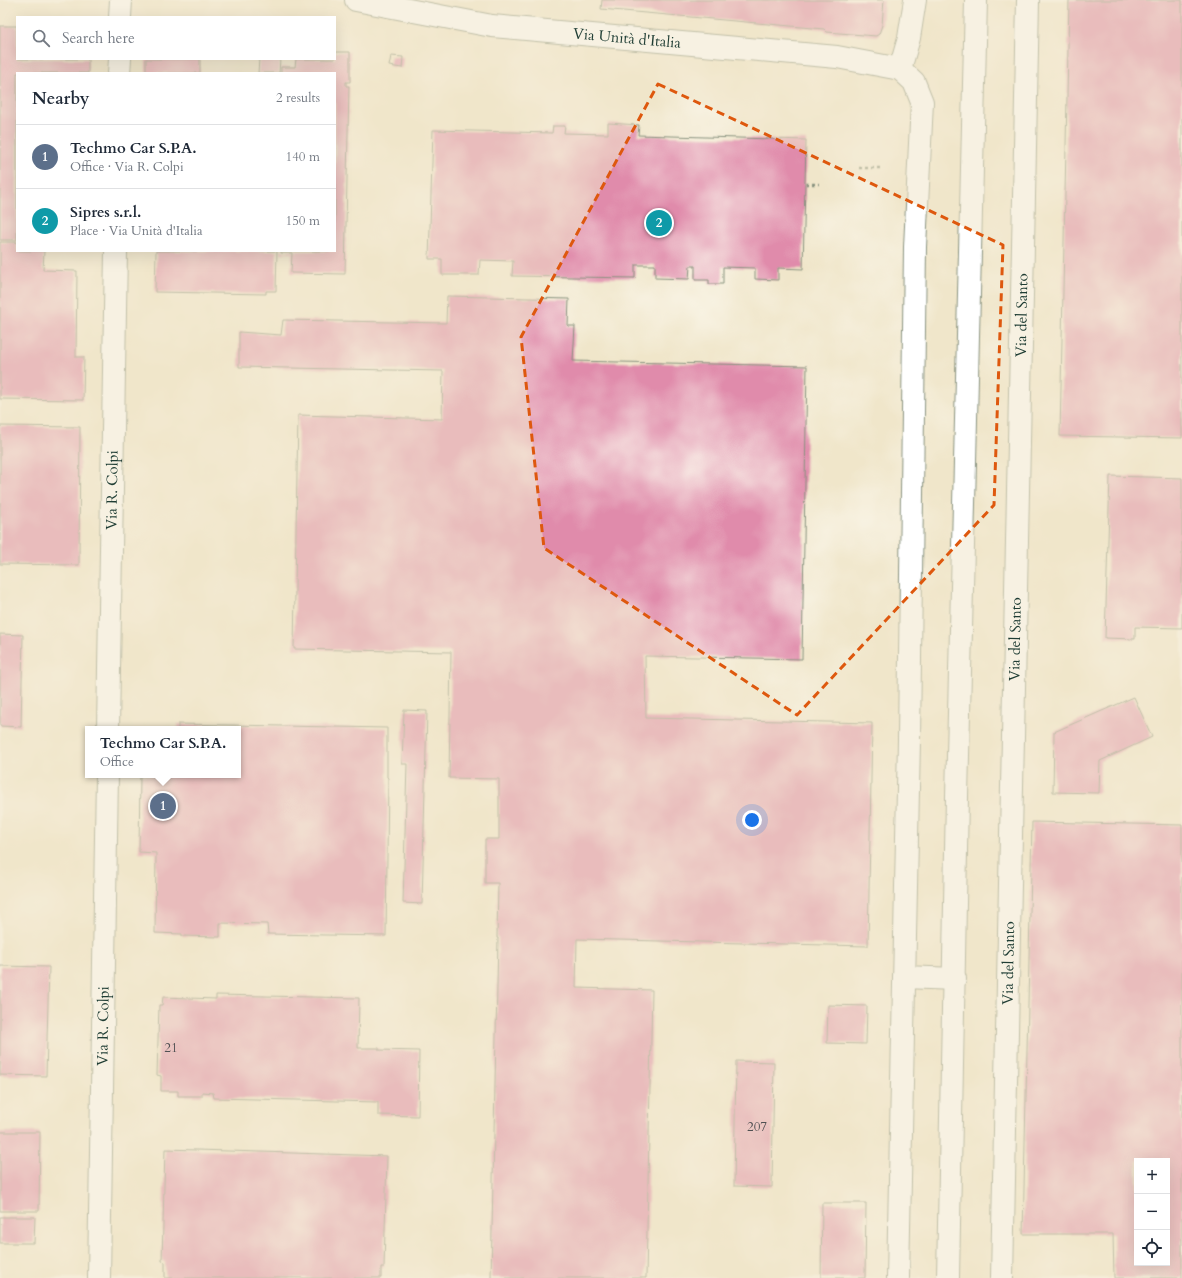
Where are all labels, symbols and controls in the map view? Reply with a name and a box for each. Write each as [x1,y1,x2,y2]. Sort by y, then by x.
search box [16,16,336,60]
street label: Via Unità d'Italia [572,23,682,53]
icon: search [30,27,52,49]
text: Search here [62,28,135,48]
text: Nearby [32,87,89,110]
text: 2 results [276,89,320,107]
text: Techmo Car S.P.A. [70,138,197,158]
text: 1 [42,148,48,166]
text: 140 m [286,148,320,166]
text: Office · Via R. Colpi [70,158,184,176]
text: Sipres s.r.l. [70,202,141,222]
pin: 2 [646,208,672,238]
text: 2 [42,212,48,230]
text: 150 m [286,212,320,230]
text: Place · Via Unità d'Italia [70,222,203,240]
street label: Via del Santo [1011,273,1032,357]
street label: Via R. Colpi [101,450,123,530]
street label: Via del Santo [1004,597,1026,681]
popup [85,726,241,778]
text: Techmo Car S.P.A. [100,733,226,753]
text: Office [100,753,134,771]
pin: 1 [150,791,176,821]
your location [742,810,762,830]
street label: Via del Santo [998,921,1019,1005]
street label: Via R. Colpi [92,986,114,1066]
house number: 21 [164,1039,178,1057]
house number: 207 [747,1118,767,1136]
map controls [1134,1158,1170,1266]
button: + [1134,1158,1170,1194]
button: − [1134,1194,1170,1230]
button: locate [1134,1230,1170,1266]

